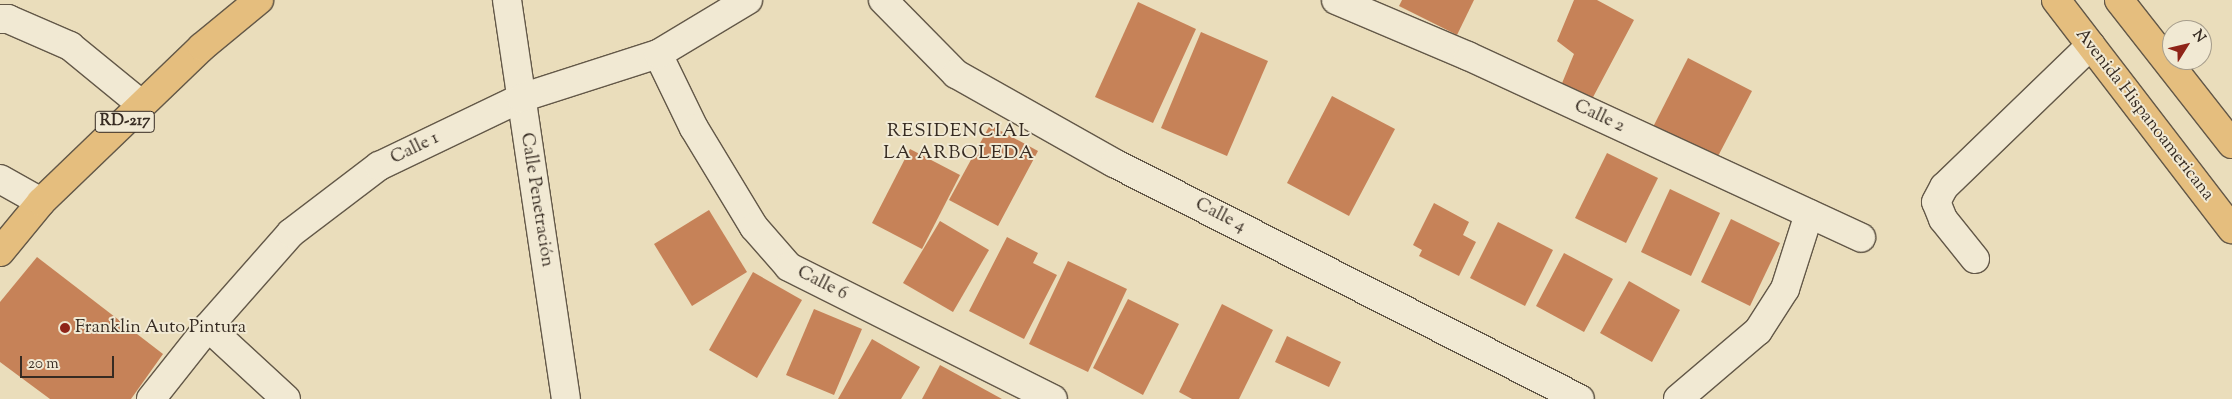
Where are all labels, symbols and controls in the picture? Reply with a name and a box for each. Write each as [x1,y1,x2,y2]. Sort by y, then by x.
north arrow [2162,20,2212,70]
street label: Avenida Hispanoamericana [2070,25,2218,205]
text: N [2187,26,2210,47]
street label: Calle 2 [1570,96,1628,138]
road number: RD-217 [94,108,156,136]
district label: RESIDENCIAL LA ARBOLEDA [882,121,1036,165]
street label: Calle 1 [387,128,443,170]
street label: Calle Penetración [515,131,557,269]
street label: Calle 4 [1191,194,1249,238]
street label: Calle 6 [793,262,851,306]
place label: Franklin Auto Pintura [75,317,246,339]
marker: Franklin Auto Pintura [59,322,71,334]
scale bar [22,346,116,378]
text: 20 m [28,354,59,375]

